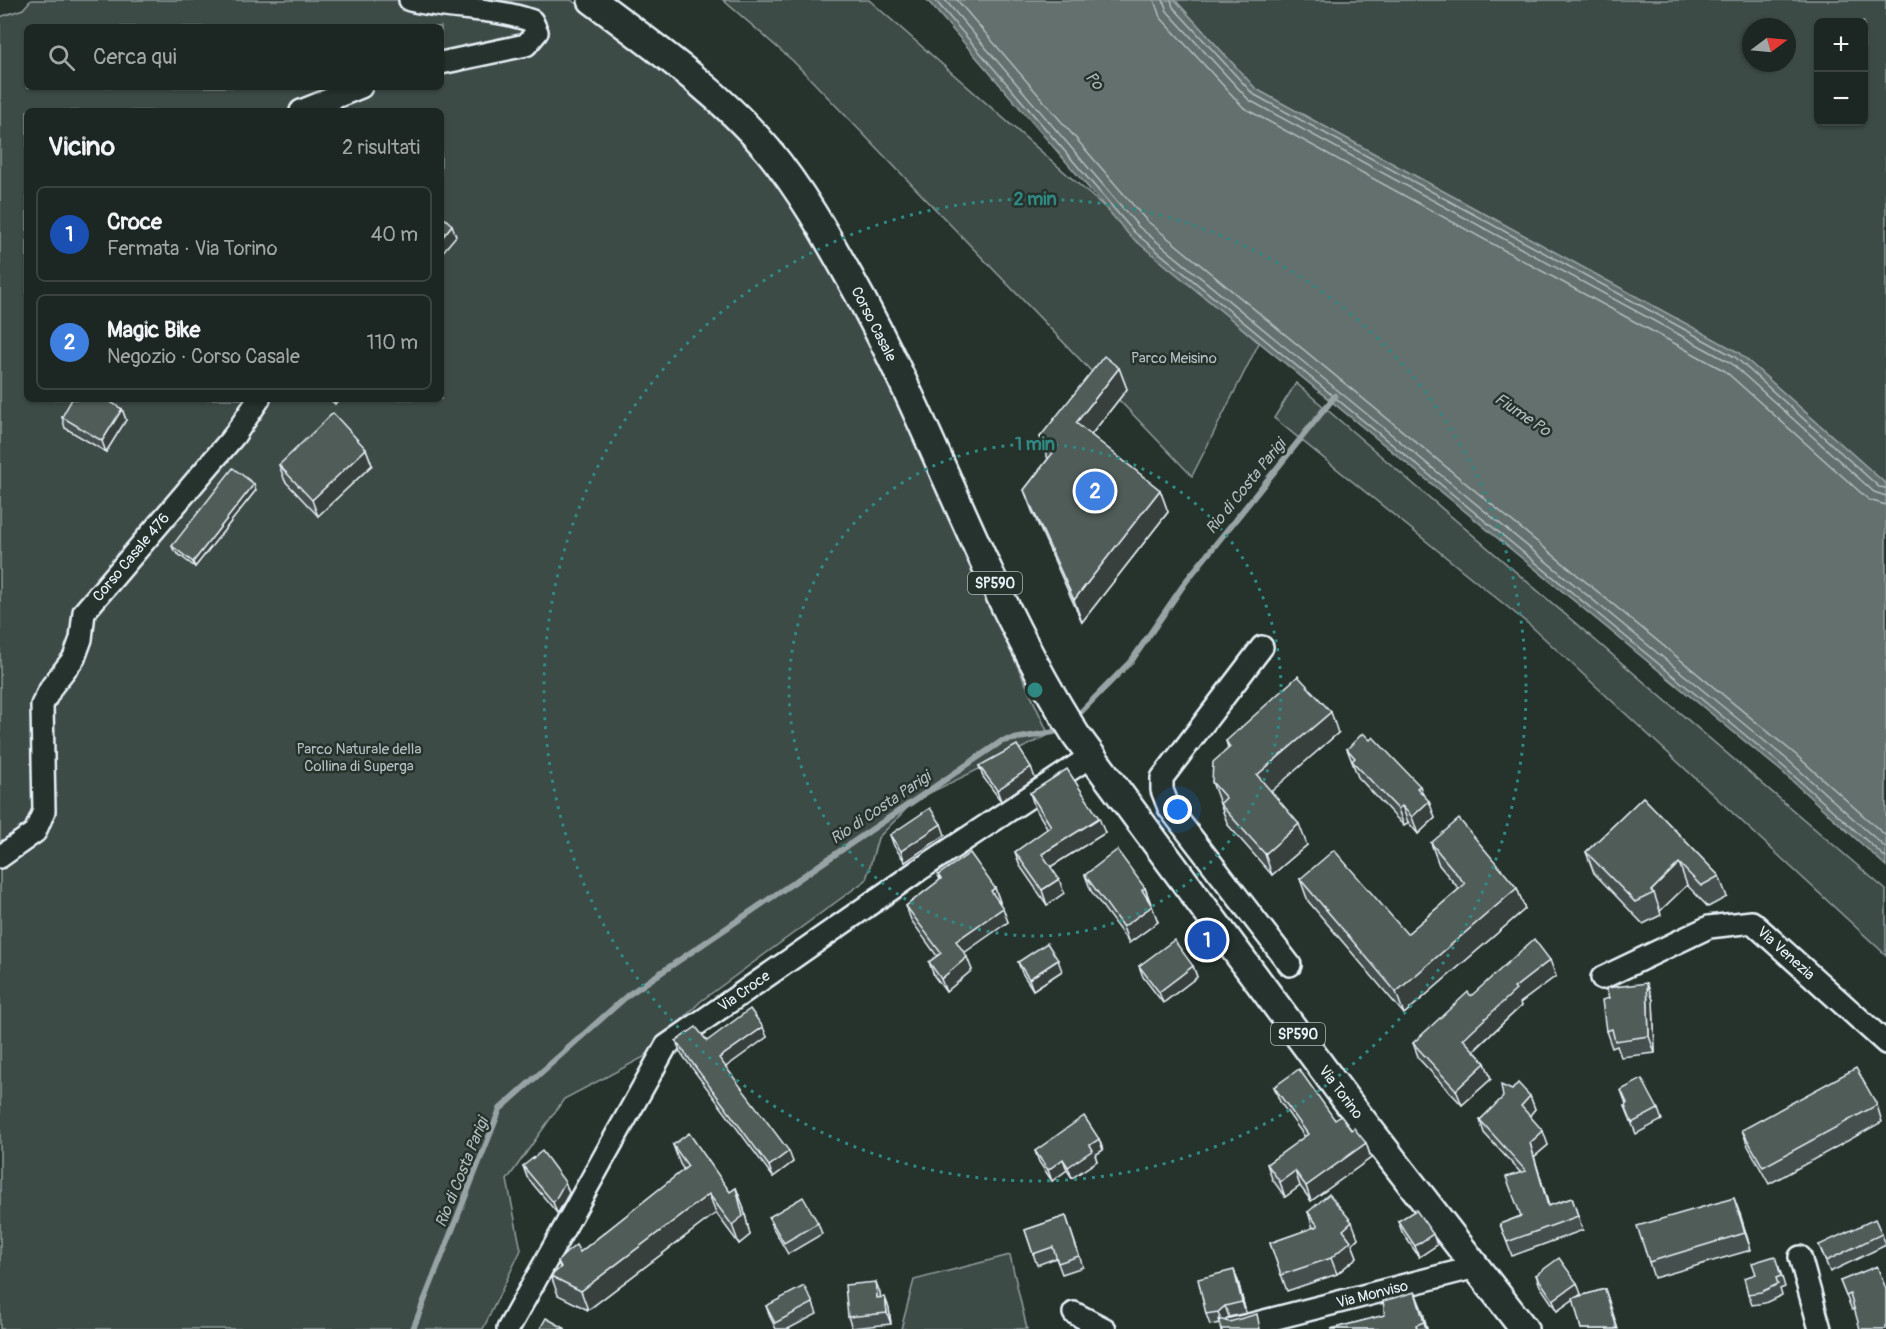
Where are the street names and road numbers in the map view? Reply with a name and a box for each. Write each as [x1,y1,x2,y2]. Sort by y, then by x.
street label: Corso Casale [847,284,901,365]
street label: Corso Casale 476 [89,509,174,606]
road number: SP590 [968,572,1022,594]
street label: Via Venezia [1753,922,1819,984]
street label: Via Croce [715,966,775,1016]
road number: SP590 [1271,1023,1325,1045]
street label: Via Torino [1314,1062,1367,1123]
street label: Via Monviso [1334,1276,1410,1313]

